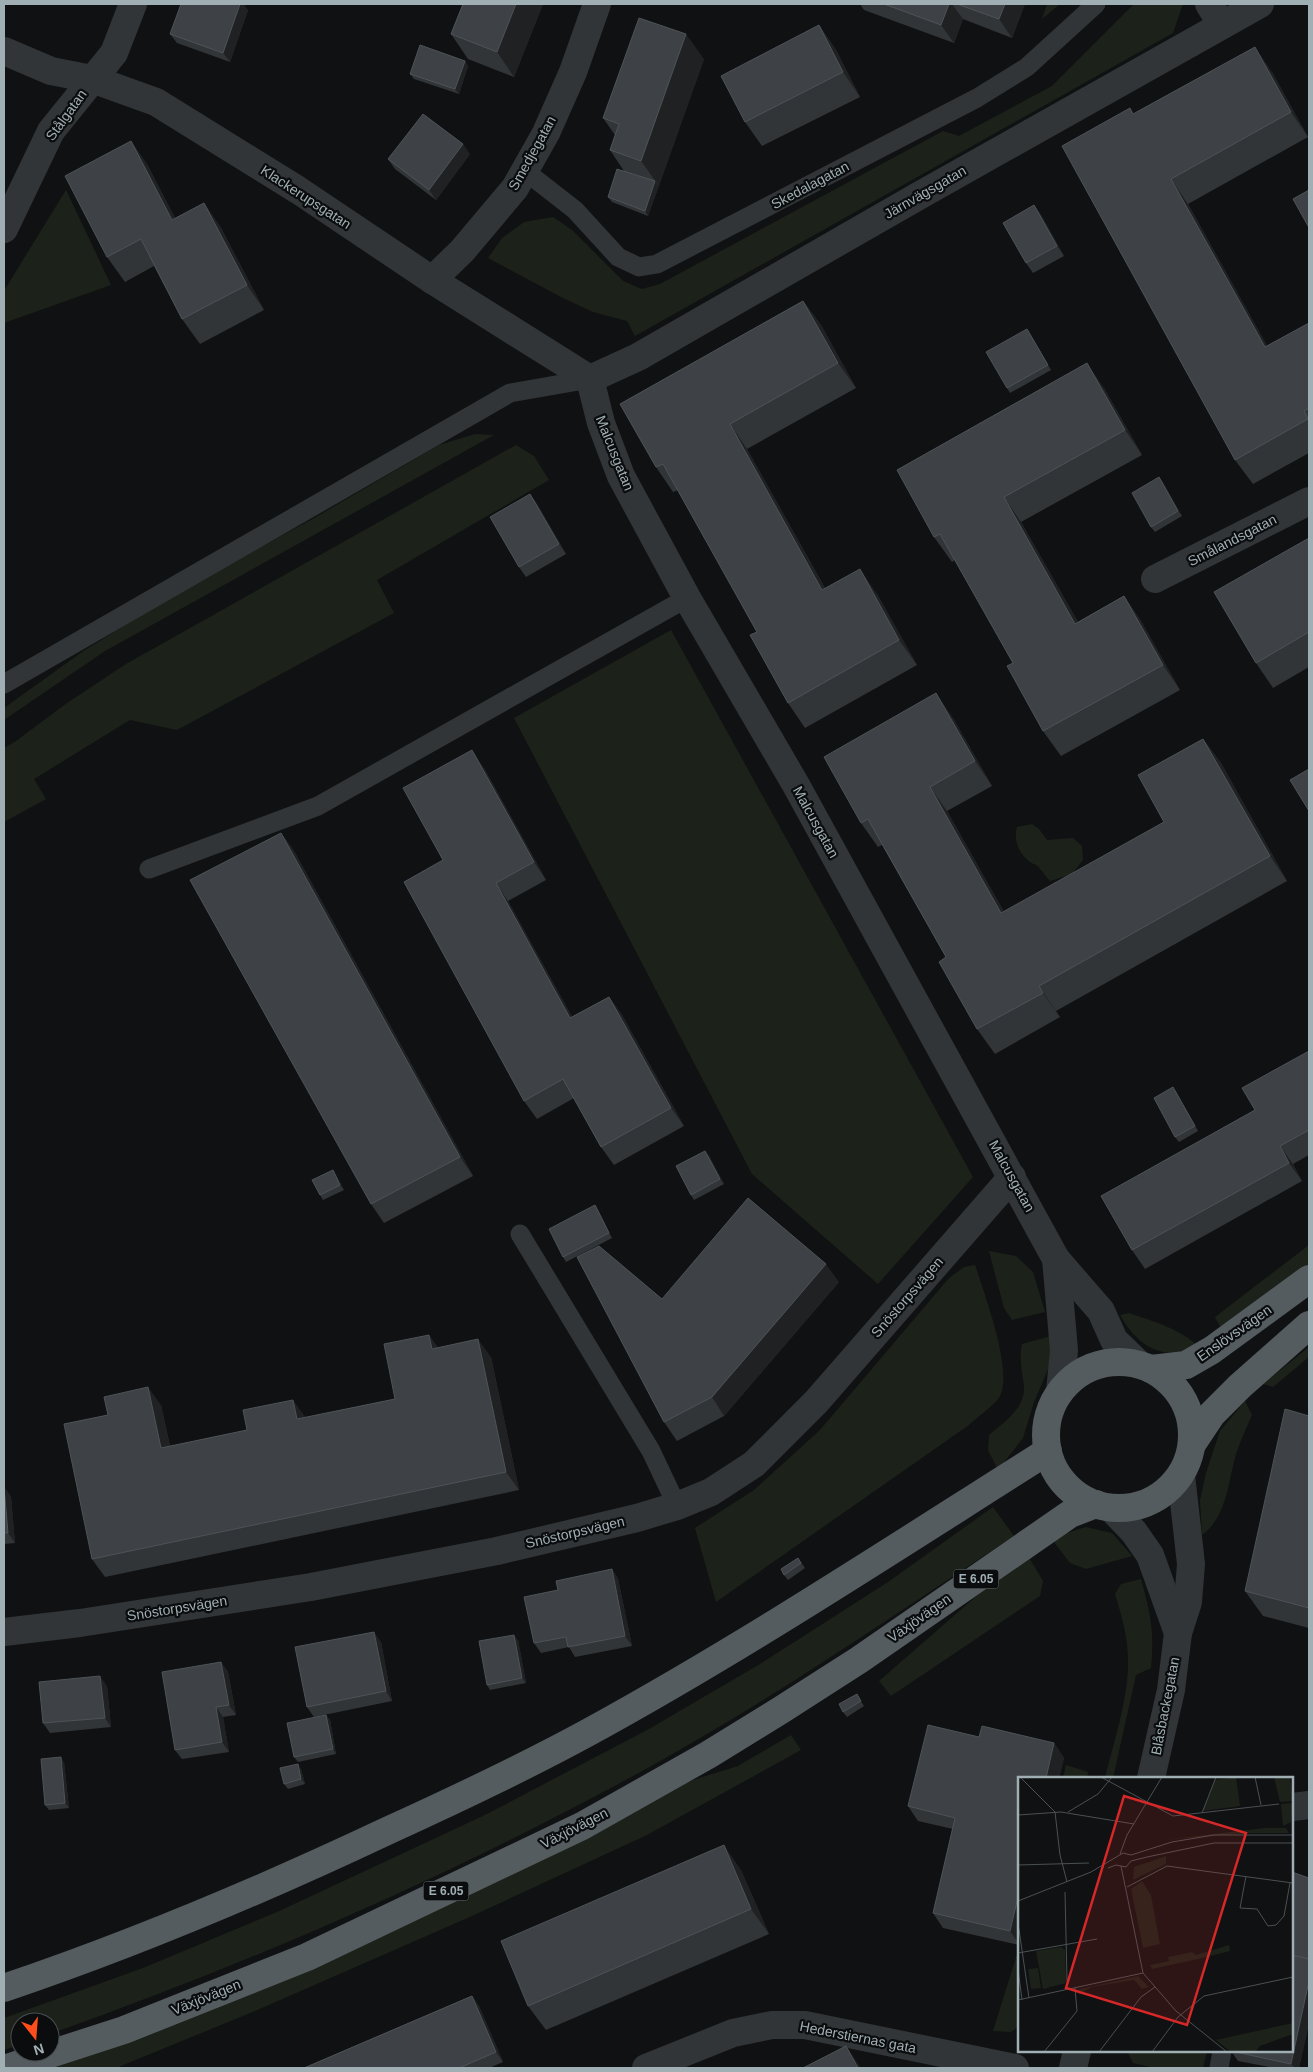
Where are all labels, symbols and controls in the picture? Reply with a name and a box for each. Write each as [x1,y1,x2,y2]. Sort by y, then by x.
street label: Stålgatan [42,86,90,144]
street label: Smedjegatan [505,113,559,193]
street label: Skedalagatan [768,158,852,212]
street label: Klackerupsgatan [258,162,354,232]
street label: Järnvägsgatan [881,162,969,222]
street label: Malcusgatan [593,413,637,493]
street label: Smålandsgatan [1185,511,1279,569]
street label: Malcusgatan [790,783,842,861]
street label: Malcusgatan [986,1137,1038,1215]
street label: Snöstorpsvägen [868,1254,946,1340]
street label: Enslövsvägen [1194,1301,1274,1365]
street label: Snöstorpsvägen [524,1513,626,1551]
road number: E 6.05 [954,1570,998,1588]
street label: Växjövägen [884,1590,954,1646]
street label: Snöstorpsvägen [126,1592,228,1624]
street label: Blåsbackegatan [1148,1656,1182,1756]
inset map [1018,1777,1293,2052]
street label: Växjövägen [538,1804,610,1852]
road number: E 6.05 [424,1882,468,1900]
street label: Växjövägen [169,1976,243,2018]
north arrow [10,2012,60,2062]
street label: Hederstiernas gata [798,2018,918,2056]
text: N [32,2040,46,2059]

